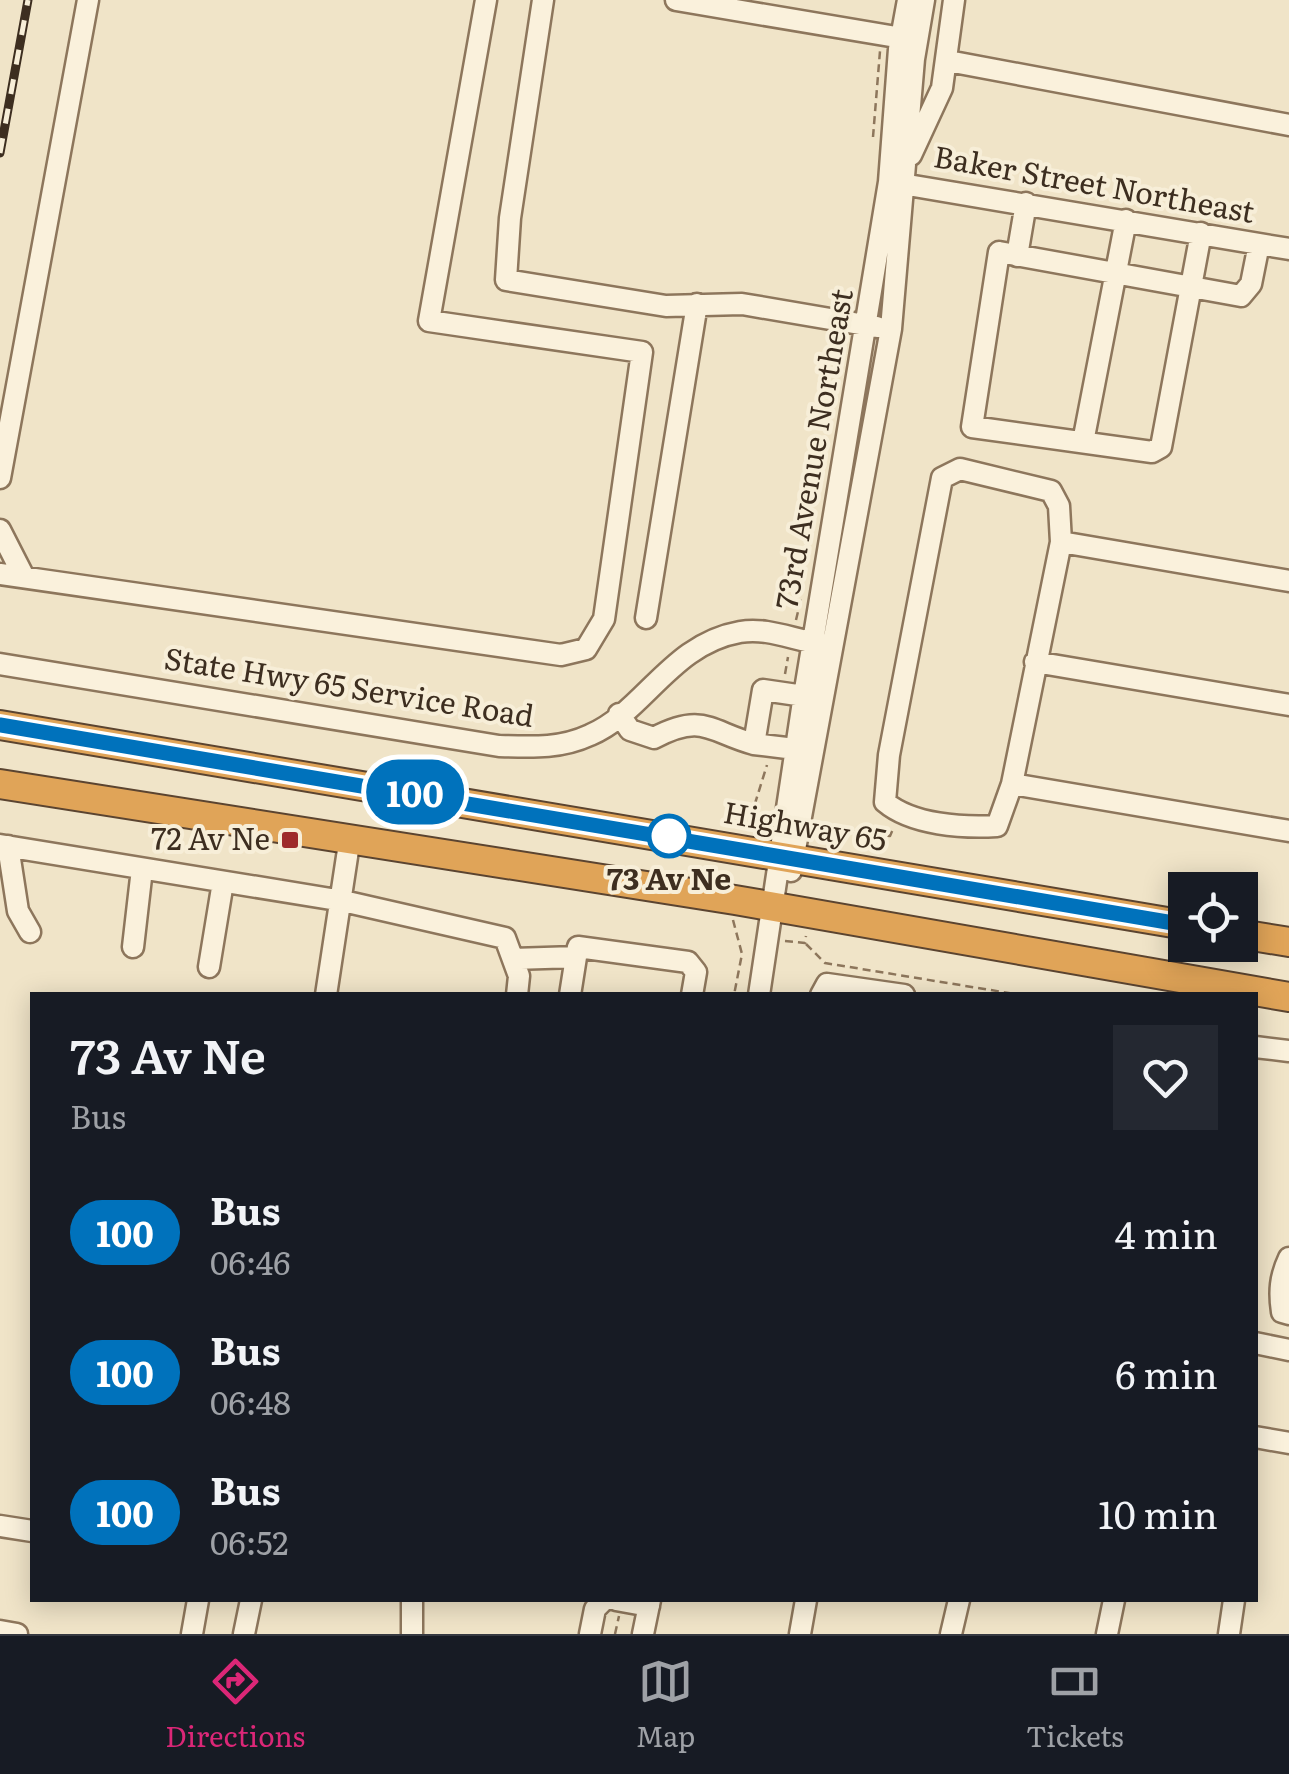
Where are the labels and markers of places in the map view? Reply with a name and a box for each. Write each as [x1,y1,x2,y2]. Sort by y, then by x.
place label: 72 Av Ne [151,815,270,859]
marker: 73 Av Ne [648,815,690,857]
marker: 72 Av Ne [279,829,301,851]
place label: 73 Av Ne [607,855,731,899]

